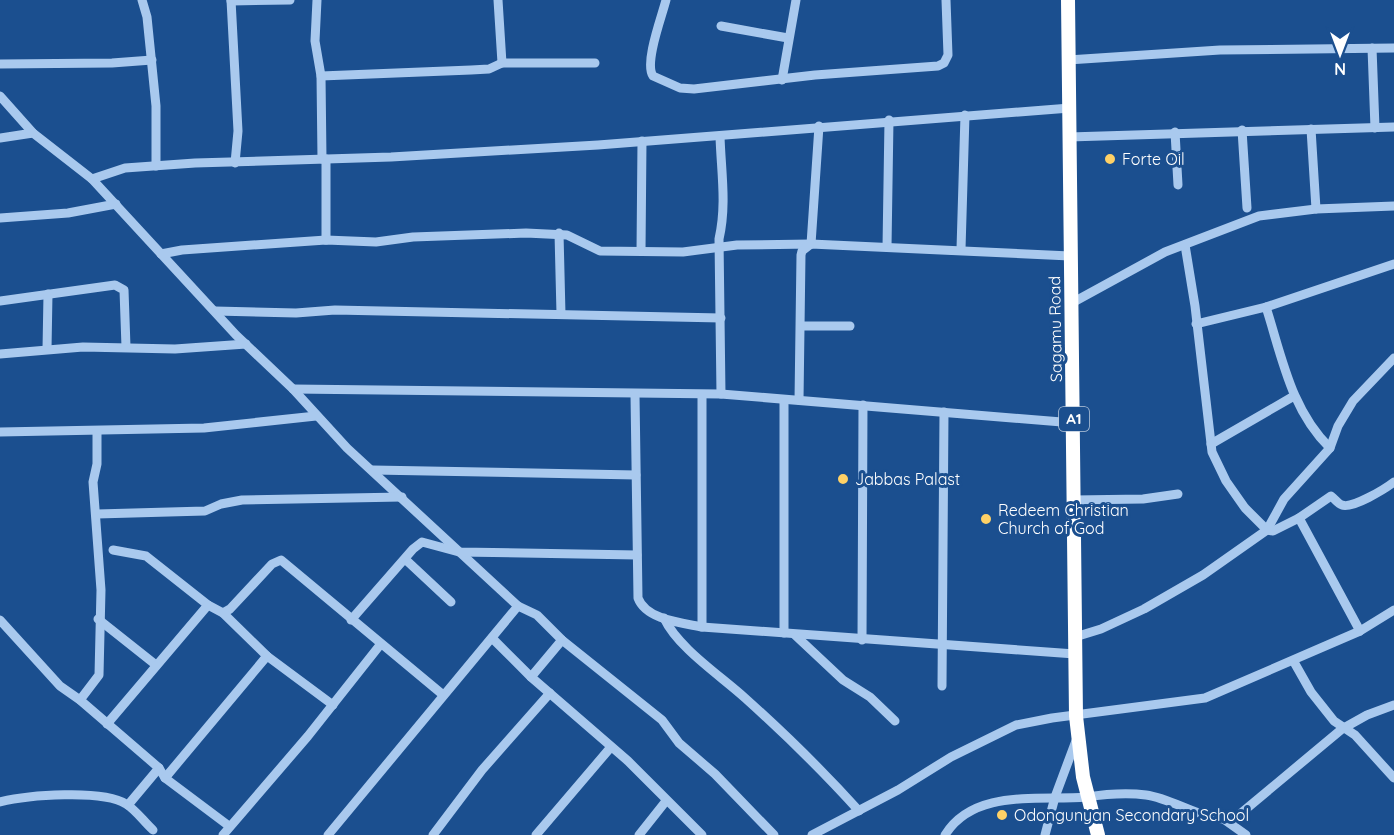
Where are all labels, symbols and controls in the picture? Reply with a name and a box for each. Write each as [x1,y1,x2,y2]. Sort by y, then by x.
north arrow [1310,24,1370,84]
text: N [1334,59,1346,79]
place label: Forte Oil [1122,149,1185,169]
marker: Forte Oil [1103,152,1117,166]
street label: Sagamu Road [1044,276,1066,382]
road number: A1 [1059,407,1089,431]
place label: Jabbas Palast [855,469,960,489]
marker: Jabbas Palast [836,472,850,486]
place label: Redeem Christian Church of God [998,500,1129,538]
marker: Redeem Christian Church of God [979,512,993,526]
place label: Odongunyan Secondary School [1014,805,1249,825]
marker: Odongunyan Secondary School [995,808,1009,822]

